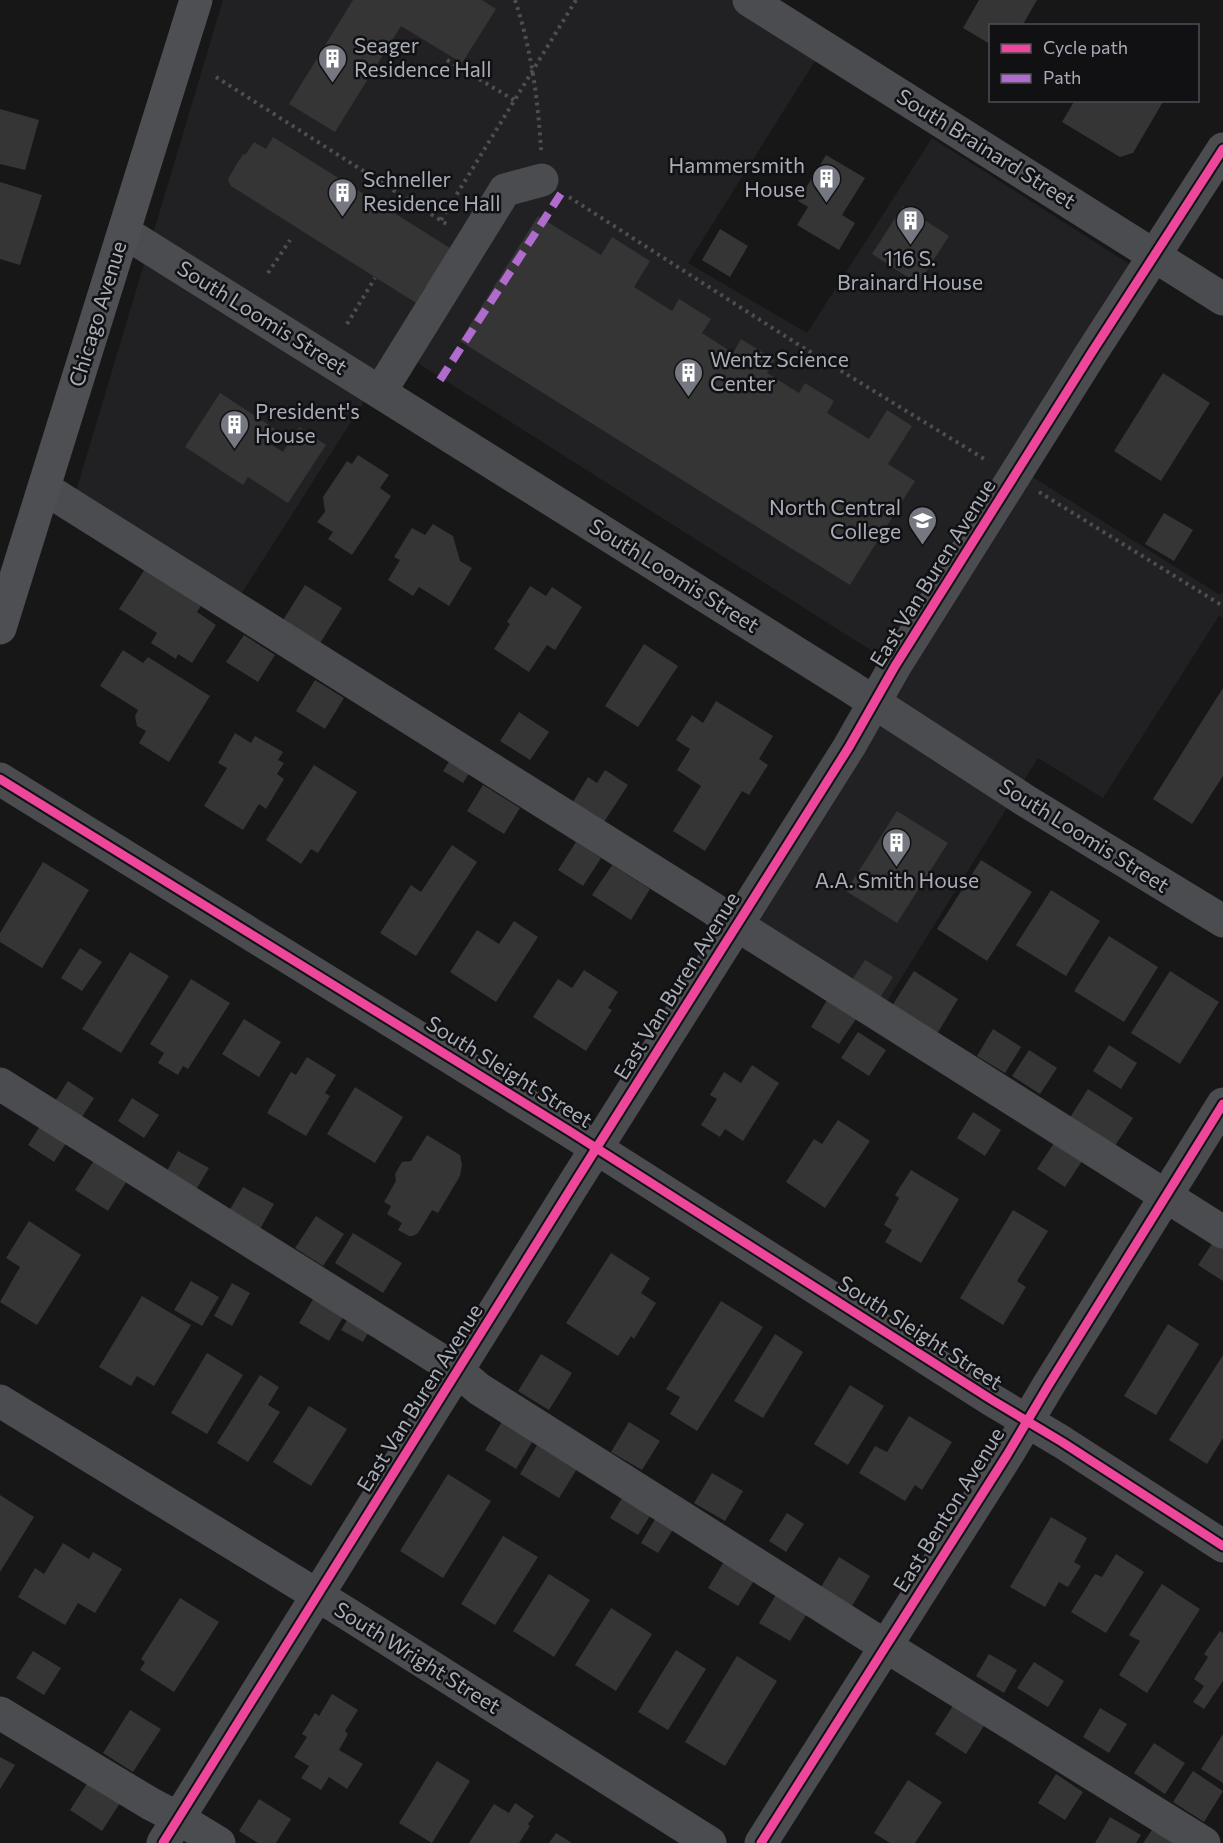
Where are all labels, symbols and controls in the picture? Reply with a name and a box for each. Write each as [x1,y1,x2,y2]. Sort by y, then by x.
legend [989,24,1199,102]
place label: Seager Residence Hall [354,32,492,81]
text: Cycle path [1043,36,1128,58]
building icon: Seager Residence Hall [317,42,349,84]
text: Path [1043,66,1081,88]
street label: South Brainard Street [893,83,1081,213]
place label: Hammersmith House [669,152,805,201]
building icon: Hammersmith House [810,162,842,204]
place label: Schneller Residence Hall [363,166,501,215]
building icon: Schneller Residence Hall [326,176,358,218]
building icon: 116 S. Brainard House [894,204,926,246]
street label: Chicago Avenue [63,238,131,389]
place label: 116 S. Brainard House [837,245,983,294]
street label: South Loomis Street [173,254,352,379]
place label: Wentz Science Center [710,346,849,395]
building icon: Wentz Science Center [673,356,705,398]
place label: President's House [255,398,360,447]
building icon: President's House [218,408,250,450]
street label: East Van Buren Avenue [864,474,1000,671]
place label: North Central College [769,494,901,543]
school or university icon: North Central College [906,504,938,546]
street label: South Loomis Street [585,512,764,637]
street label: South Loomis Street [995,772,1174,897]
building icon: A.A. Smith House [881,826,913,868]
place label: A.A. Smith House [815,867,979,892]
street label: East Van Buren Avenue [608,887,744,1084]
street label: South Sleight Street [422,1010,597,1132]
street label: South Sleight Street [834,1269,1008,1394]
street label: East Van Buren Avenue [351,1299,487,1496]
street label: East Benton Avenue [887,1422,1008,1596]
street label: South Wright Street [330,1596,505,1718]

